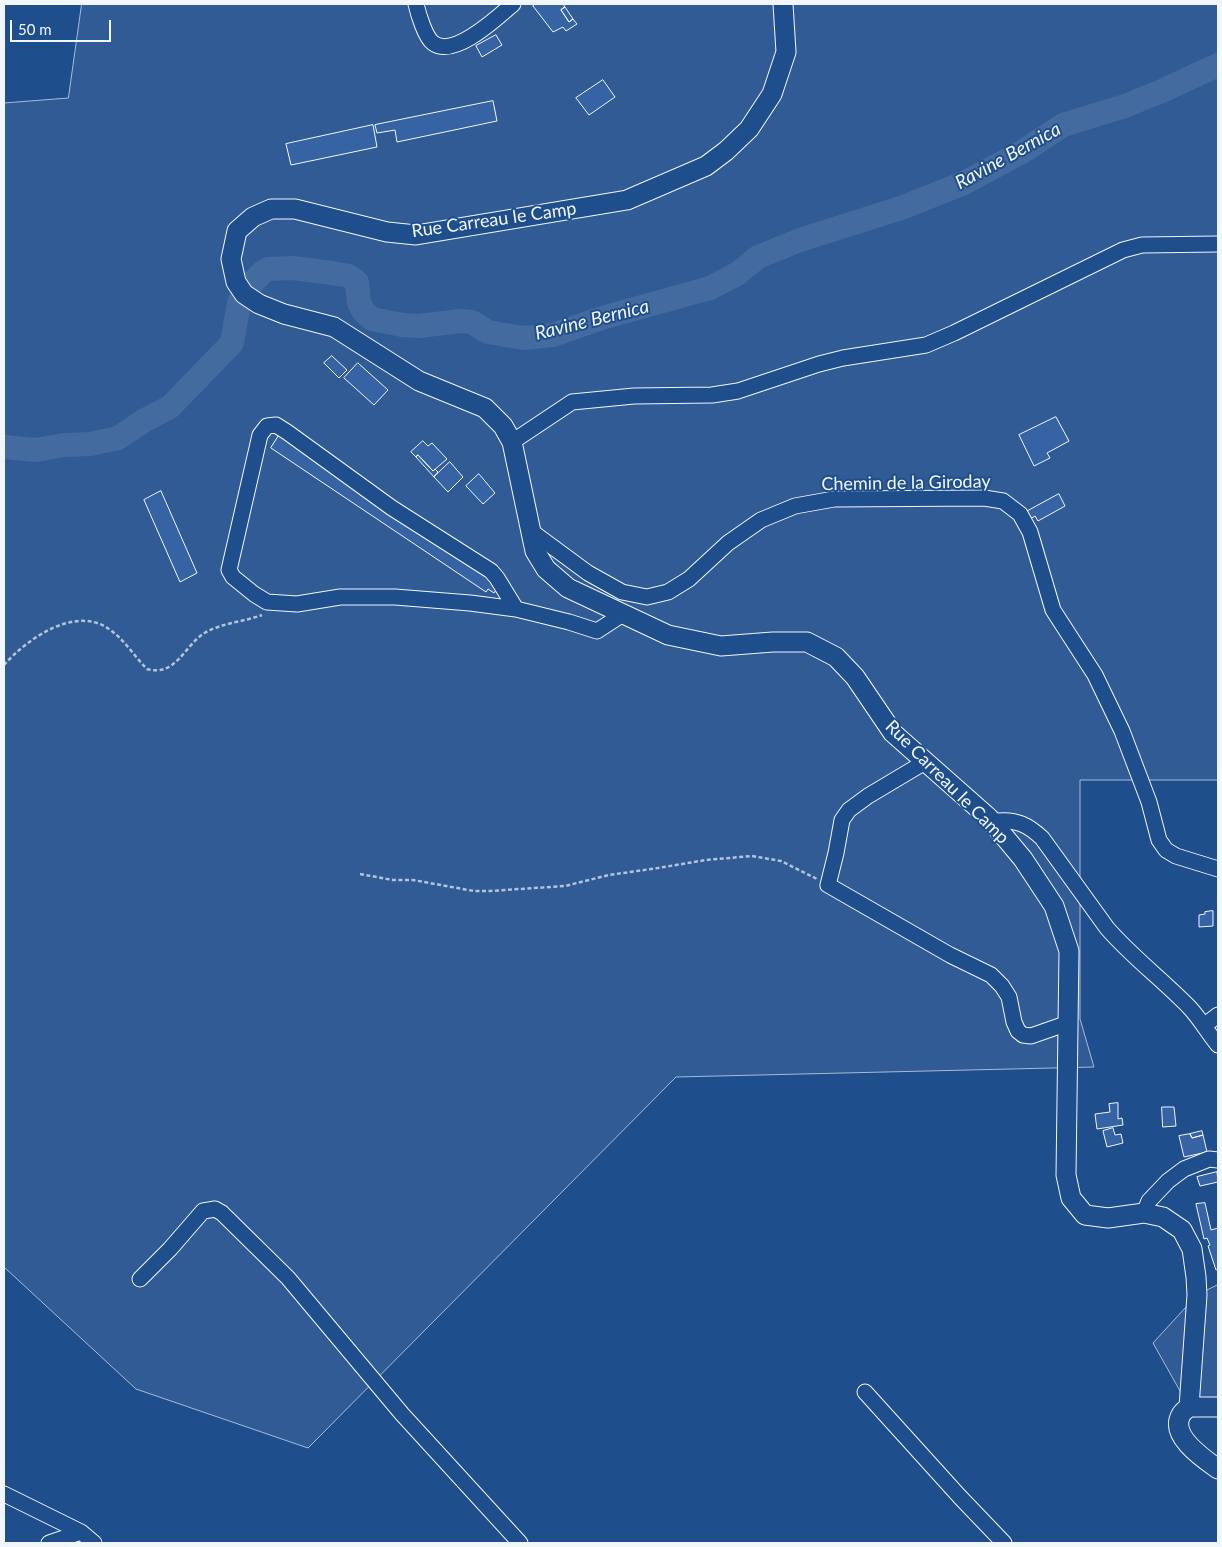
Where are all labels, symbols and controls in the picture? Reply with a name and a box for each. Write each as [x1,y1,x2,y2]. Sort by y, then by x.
scale bar [12,10,114,42]
text: 50 m [18,20,52,38]
water label: Ravine Bernica [951,118,1065,194]
street label: Rue Carreau le Camp [410,198,578,242]
water label: Ravine Bernica [532,295,652,345]
street label: Chemin de la Giroday [821,471,991,495]
street label: Rue Carreau le Camp [881,716,1013,848]

